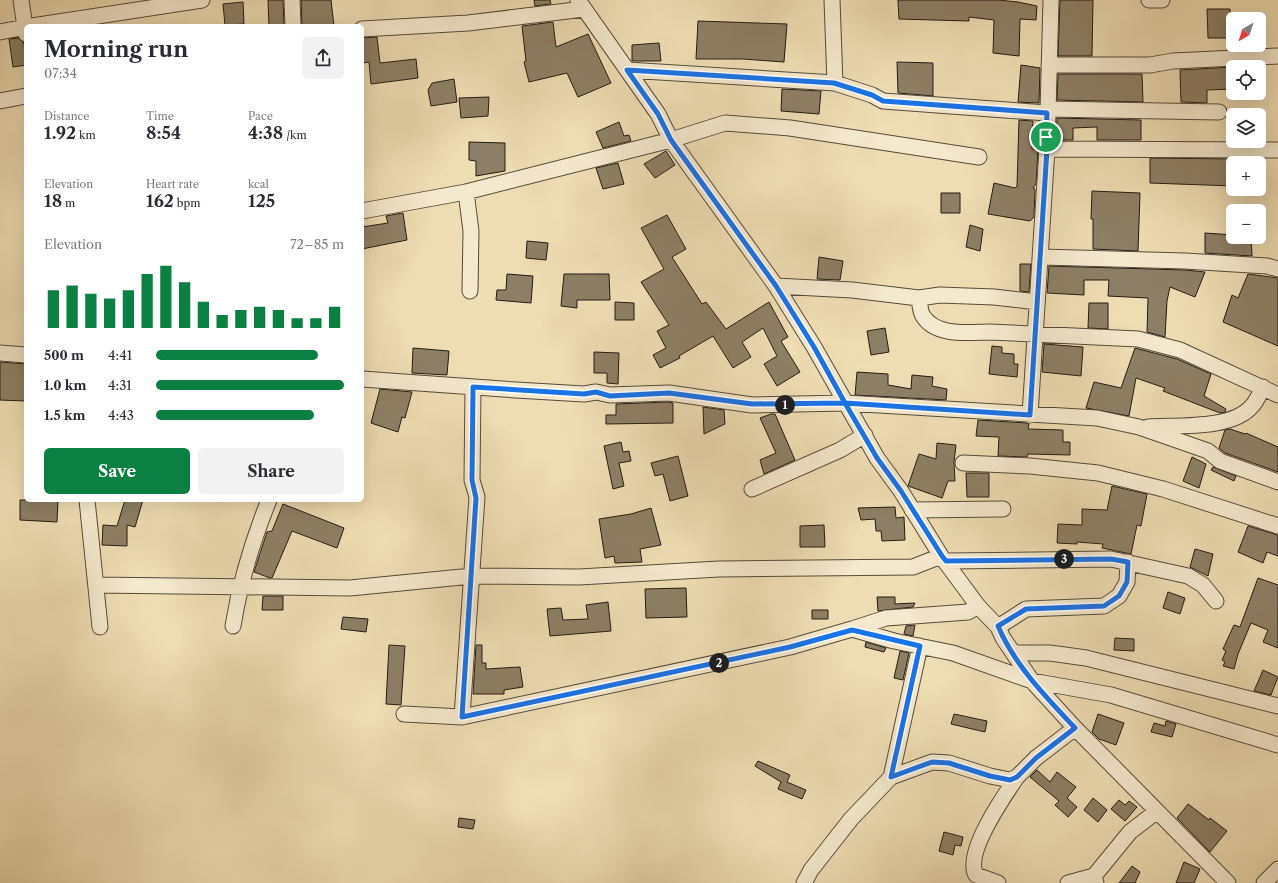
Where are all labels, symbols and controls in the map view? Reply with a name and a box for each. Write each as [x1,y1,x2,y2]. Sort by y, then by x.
north arrow [1226,12,1266,52]
map controls [1226,12,1266,244]
text: Morning run [44,36,188,63]
button: share [302,37,344,79]
button: locate [1226,60,1266,100]
text: 07:34 [44,65,77,81]
button: layers [1226,108,1266,148]
text: Distance [44,109,90,123]
text: Time [146,109,174,123]
text: Pace [248,109,273,123]
pin [1029,120,1063,154]
text: 1.92 [44,123,76,143]
text: 8:54 [146,123,181,143]
text: 4:38 [248,123,283,143]
icon: arrive [1035,126,1057,148]
text: km [76,128,96,142]
text: /km [283,128,307,142]
button: + [1226,156,1266,196]
text: Elevation [44,177,93,191]
text: Heart rate [146,177,199,191]
text: kcal [248,177,269,191]
text: 18 [44,191,62,211]
text: 162 [146,191,174,211]
text: 125 [248,191,275,211]
text: m [62,196,75,210]
text: bpm [174,196,200,210]
button: − [1226,204,1266,244]
text: Elevation [44,236,102,252]
text: 72–85 m [290,236,344,252]
text: 500 m [44,347,84,363]
text: 4:41 [108,347,132,363]
text: 1.0 km [44,377,86,393]
text: 4:31 [108,377,132,393]
pin: 1 [775,395,795,415]
text: 1 [783,398,787,412]
text: 1.5 km [44,407,85,423]
text: 4:43 [108,407,134,423]
button: Save [44,448,190,494]
button: Share [198,448,344,494]
pin: 3 [1054,549,1074,569]
text: 3 [1061,552,1067,566]
pin: 2 [709,653,729,673]
text: 2 [716,656,722,670]

